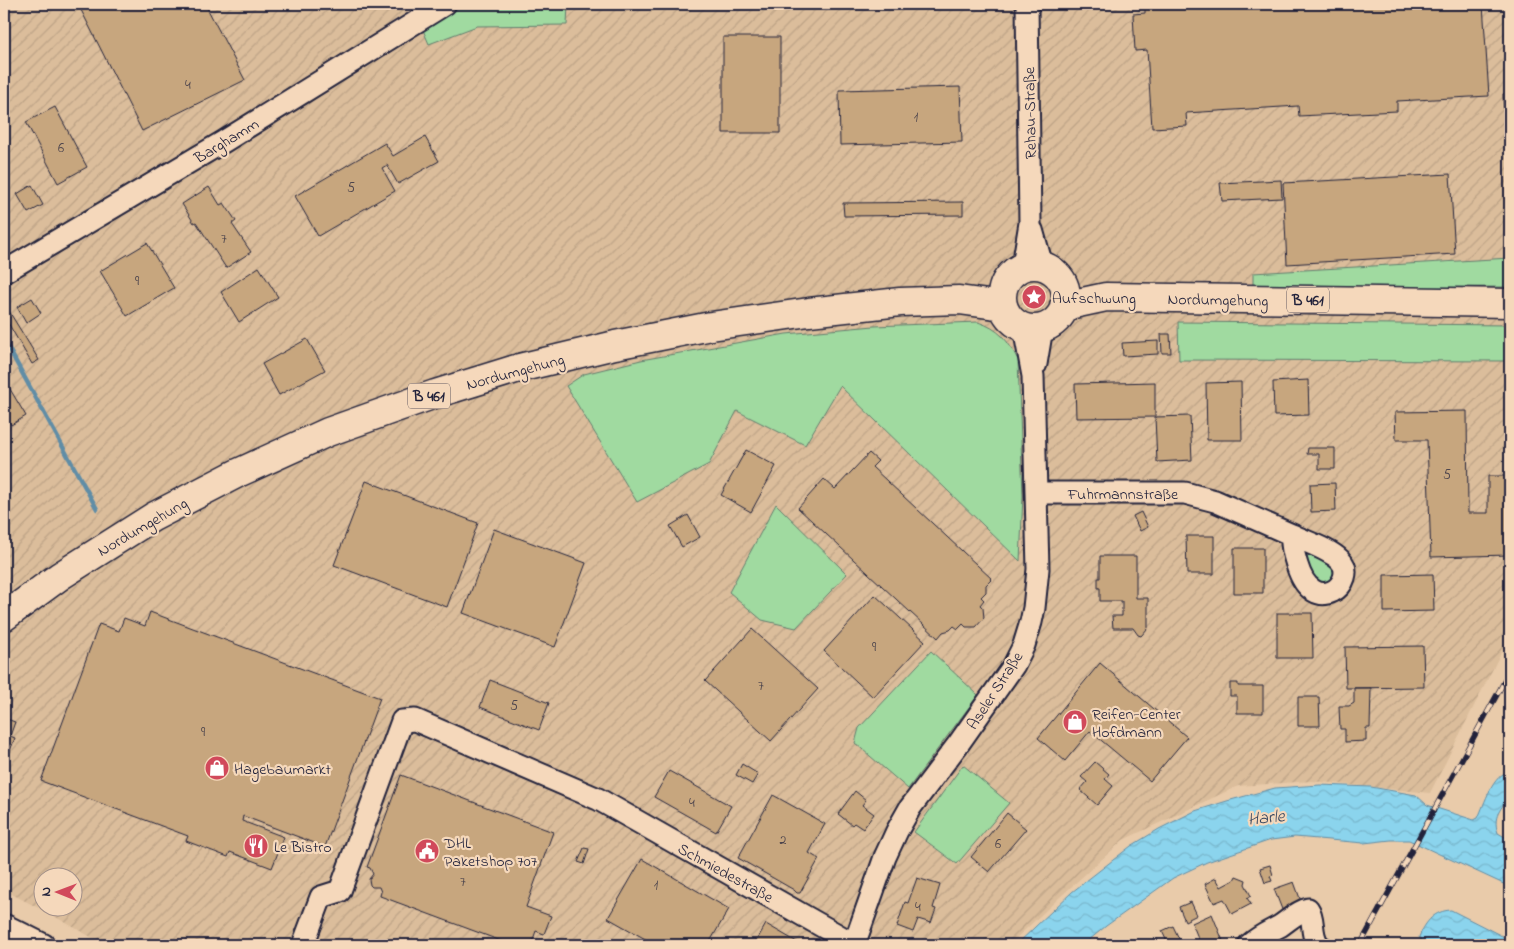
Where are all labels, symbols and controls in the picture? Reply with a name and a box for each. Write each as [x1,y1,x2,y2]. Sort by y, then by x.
street label: Rehau-Straße [1018,66,1044,159]
house number: 4 [185,75,191,96]
house number: 1 [914,107,919,128]
street label: Barghamm [189,113,264,171]
house number: 6 [58,138,64,159]
house number: 5 [347,178,355,199]
house number: 7 [221,229,227,250]
house number: 9 [135,271,140,292]
place icon: Aufschwung [1021,284,1047,310]
place label: Aufschwung [1052,287,1136,311]
street label: Nordumgehung [1167,288,1269,314]
road number: B 461 [1287,288,1329,312]
street label: Nordumgehung [464,348,567,398]
road number: B 461 [408,384,450,408]
house number: 5 [1443,465,1451,486]
street label: Fuhrmannstraße [1067,483,1179,507]
street label: Nordumgehung [93,492,193,563]
house number: 9 [872,637,877,658]
street label: Aseler Straße [961,647,1030,735]
house number: 7 [758,676,764,697]
house number: 5 [510,696,518,717]
place label: Reifen-Center Hofdmann [1092,703,1181,745]
shop icon: Reifen-Center Hofdmann [1062,709,1088,735]
house number: 9 [201,722,206,743]
shop icon: Hagebaumarkt [204,755,230,781]
place label: Hagebaumarkt [234,758,332,782]
house number: 4 [689,793,695,814]
water label: Harle [1247,804,1287,834]
house number: 2 [780,830,787,851]
place label: DHL Paketshop 707 [443,832,538,874]
restaurant icon: Le Bistro [243,833,269,859]
house number: 6 [995,834,1001,855]
place label: Le Bistro [274,836,332,860]
street label: Schmiedestraße [673,837,778,910]
public building icon: DHL Paketshop 707 [414,838,440,864]
north arrow [32,866,82,916]
house number: 7 [460,872,466,893]
house number: 1 [654,875,659,896]
text: N [36,887,57,897]
house number: 4 [915,897,921,918]

